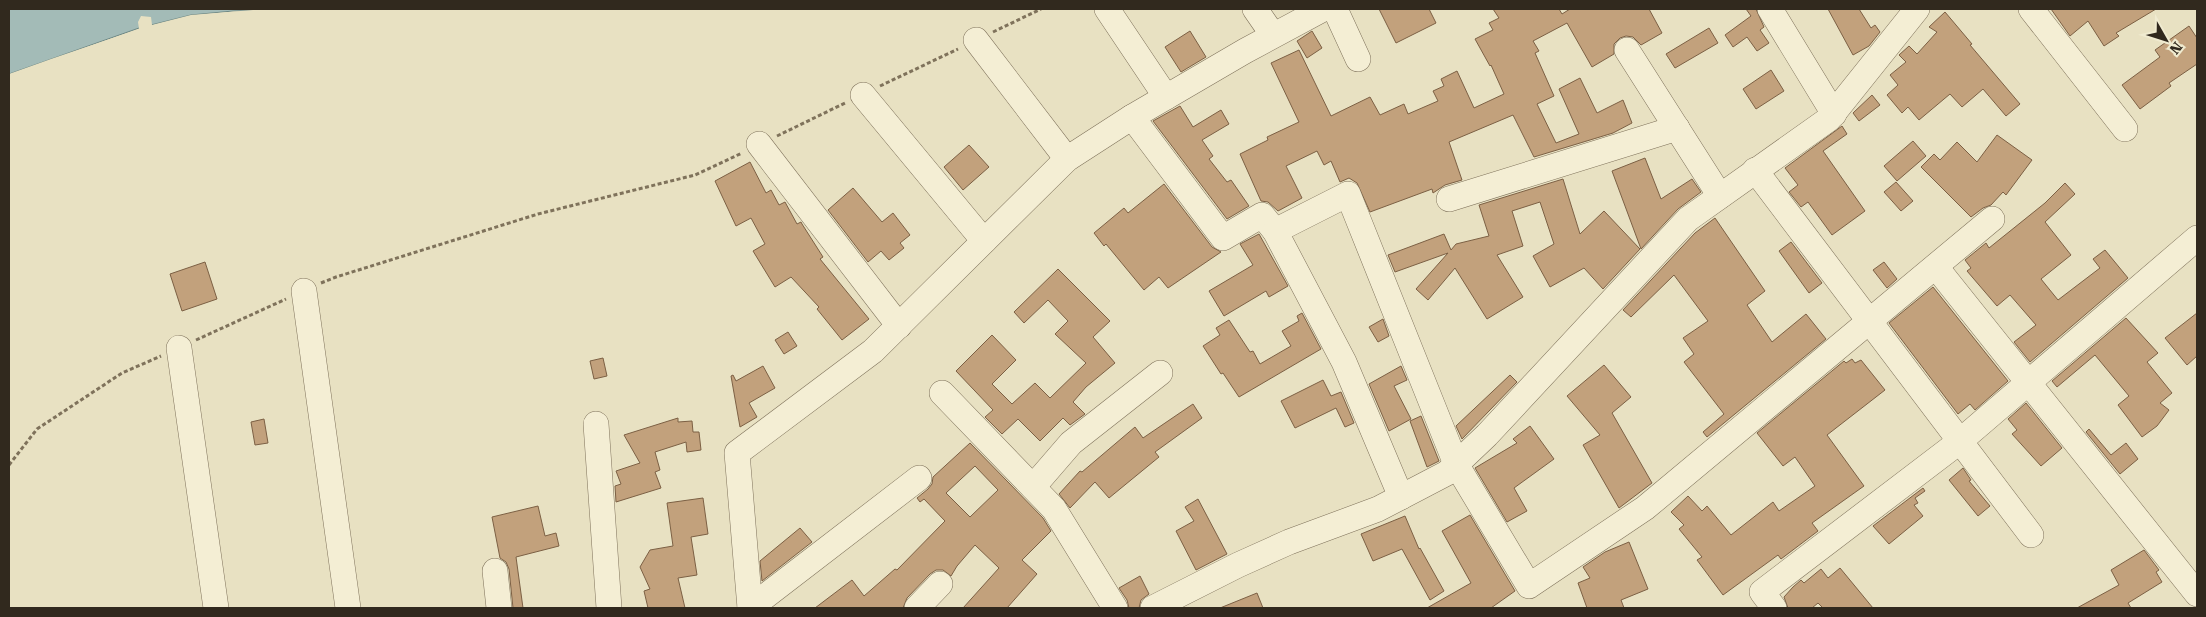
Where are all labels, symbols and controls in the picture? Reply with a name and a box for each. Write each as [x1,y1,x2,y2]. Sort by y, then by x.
north arrow [2141,15,2191,65]
text: N [2166,39,2186,58]

